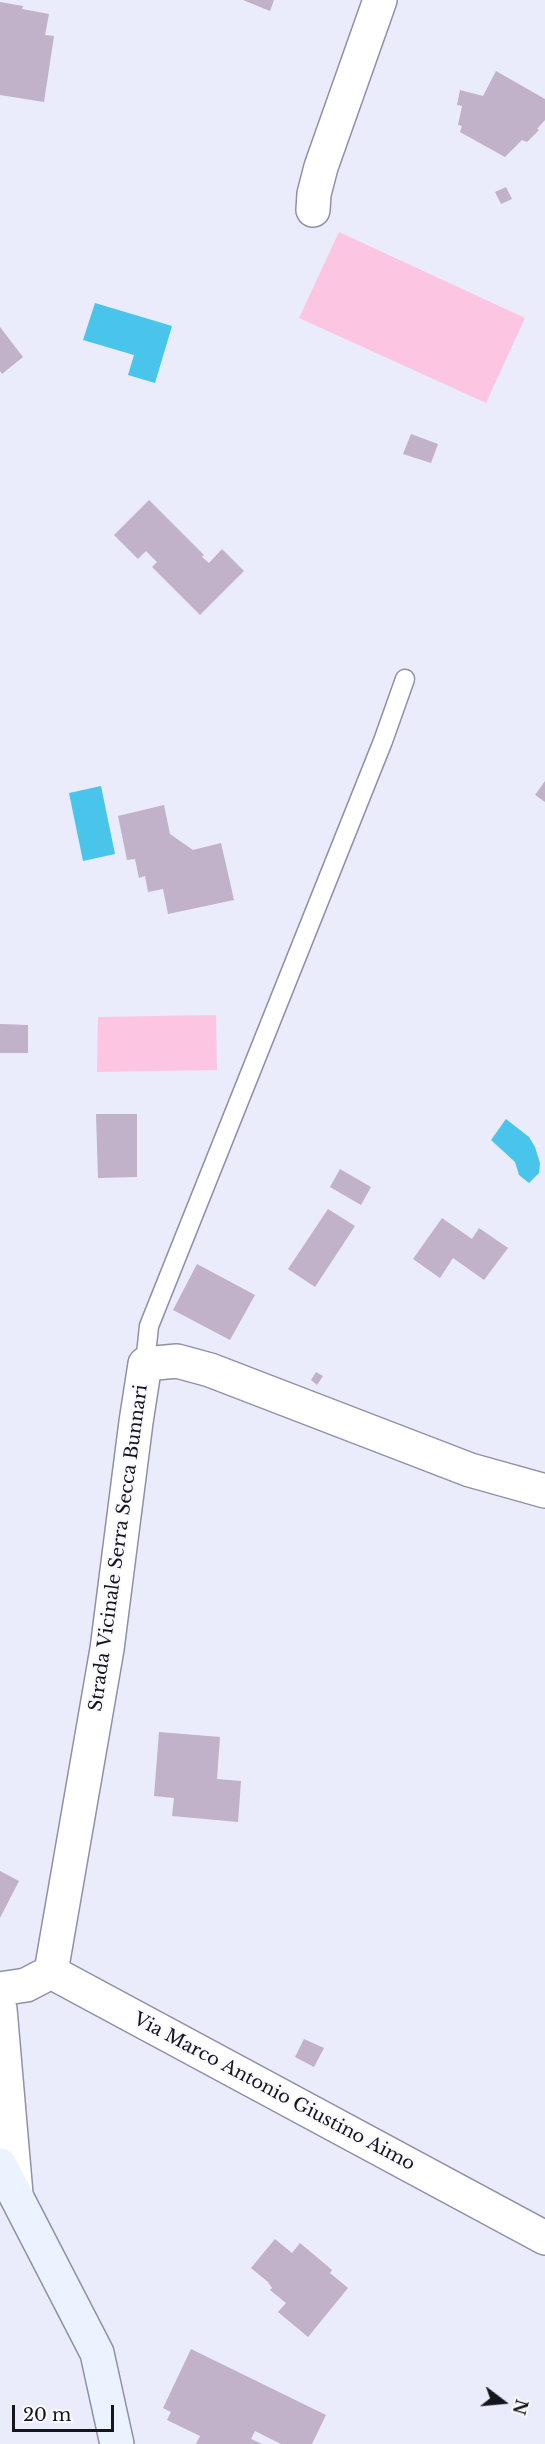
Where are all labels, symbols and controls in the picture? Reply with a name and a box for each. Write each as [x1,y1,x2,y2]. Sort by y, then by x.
street label: Strada Vicinale Serra Secca Bunnari [85,1383,153,1713]
street label: Via Marco Antonio Giustino Aimo [130,2008,418,2176]
north arrow [473,2372,533,2432]
scale bar [15,2393,117,2431]
text: N [509,2397,532,2417]
text: 20 m [23,2404,71,2426]

